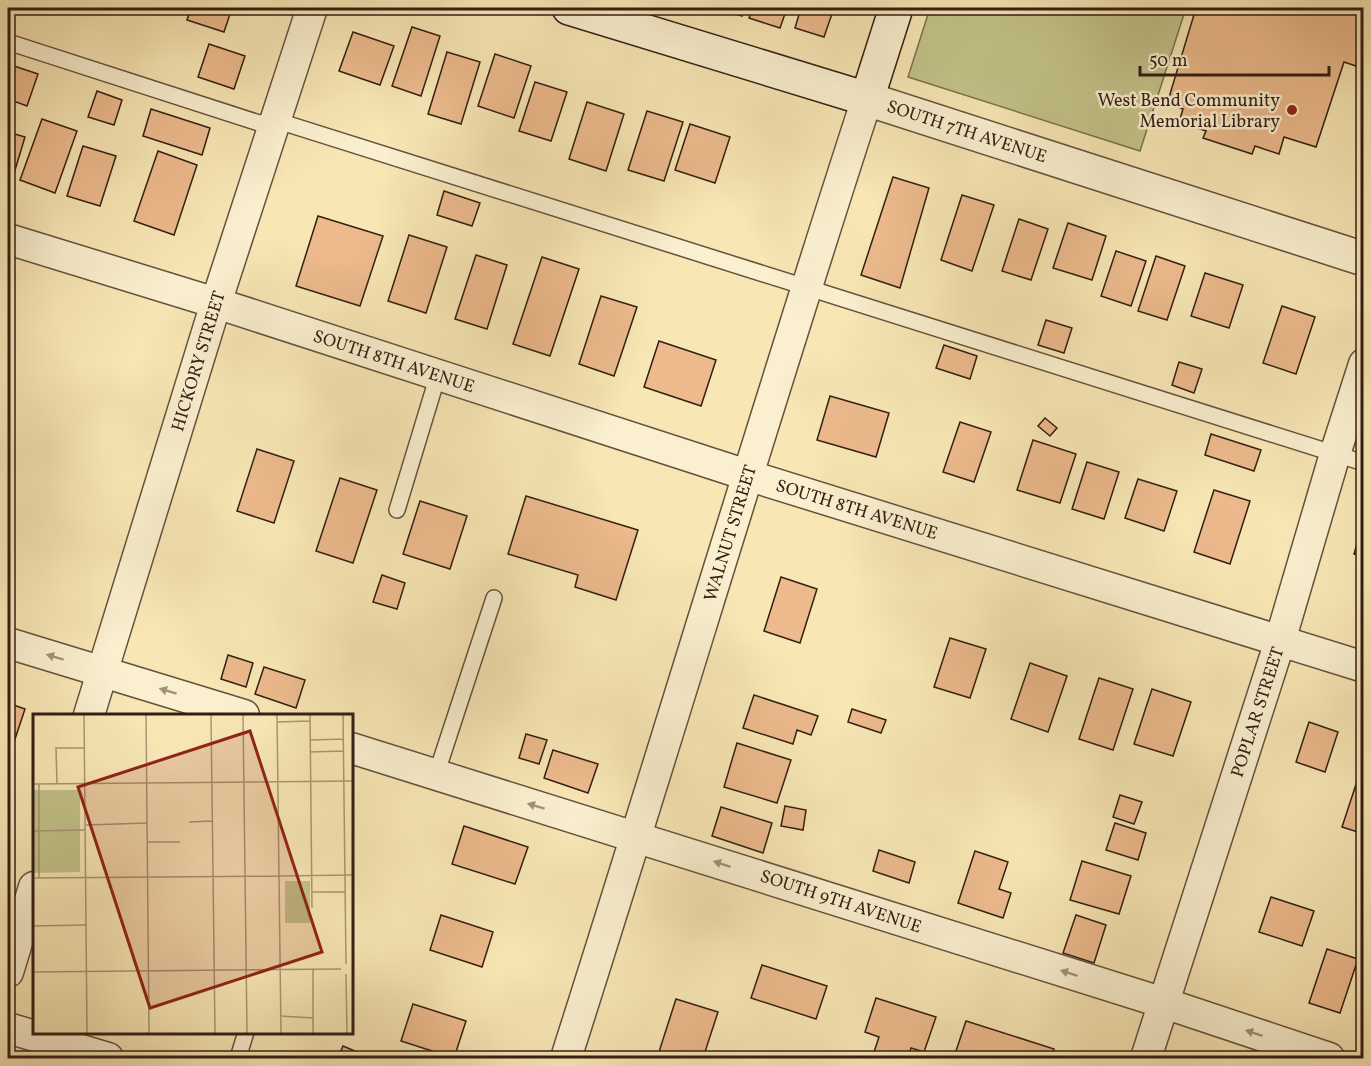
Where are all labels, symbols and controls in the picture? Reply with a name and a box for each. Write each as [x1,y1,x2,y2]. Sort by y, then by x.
scale bar [1140,39,1329,77]
text: 50 m [1149,49,1188,74]
place label: West Bend Community Memorial Library [1097,89,1280,135]
street label: SOUTH 7TH AVENUE [883,95,1050,170]
marker: West Bend Community Memorial Library [1285,103,1299,117]
street label: HICKORY STREET [166,288,233,435]
street label: SOUTH 8TH AVENUE [310,325,478,400]
street label: WALNUT STREET [699,462,764,605]
street label: SOUTH 8TH AVENUE [772,474,941,547]
street label: POPLAR STREET [1226,643,1291,781]
one-way arrow [46,652,64,661]
one-way arrow [159,686,177,696]
inset map [33,714,352,1033]
one-way arrow [527,801,545,810]
one-way arrow [713,859,731,868]
street label: SOUTH 9TH AVENUE [757,865,925,940]
one-way arrow [1060,968,1078,977]
one-way arrow [1245,1028,1263,1038]

